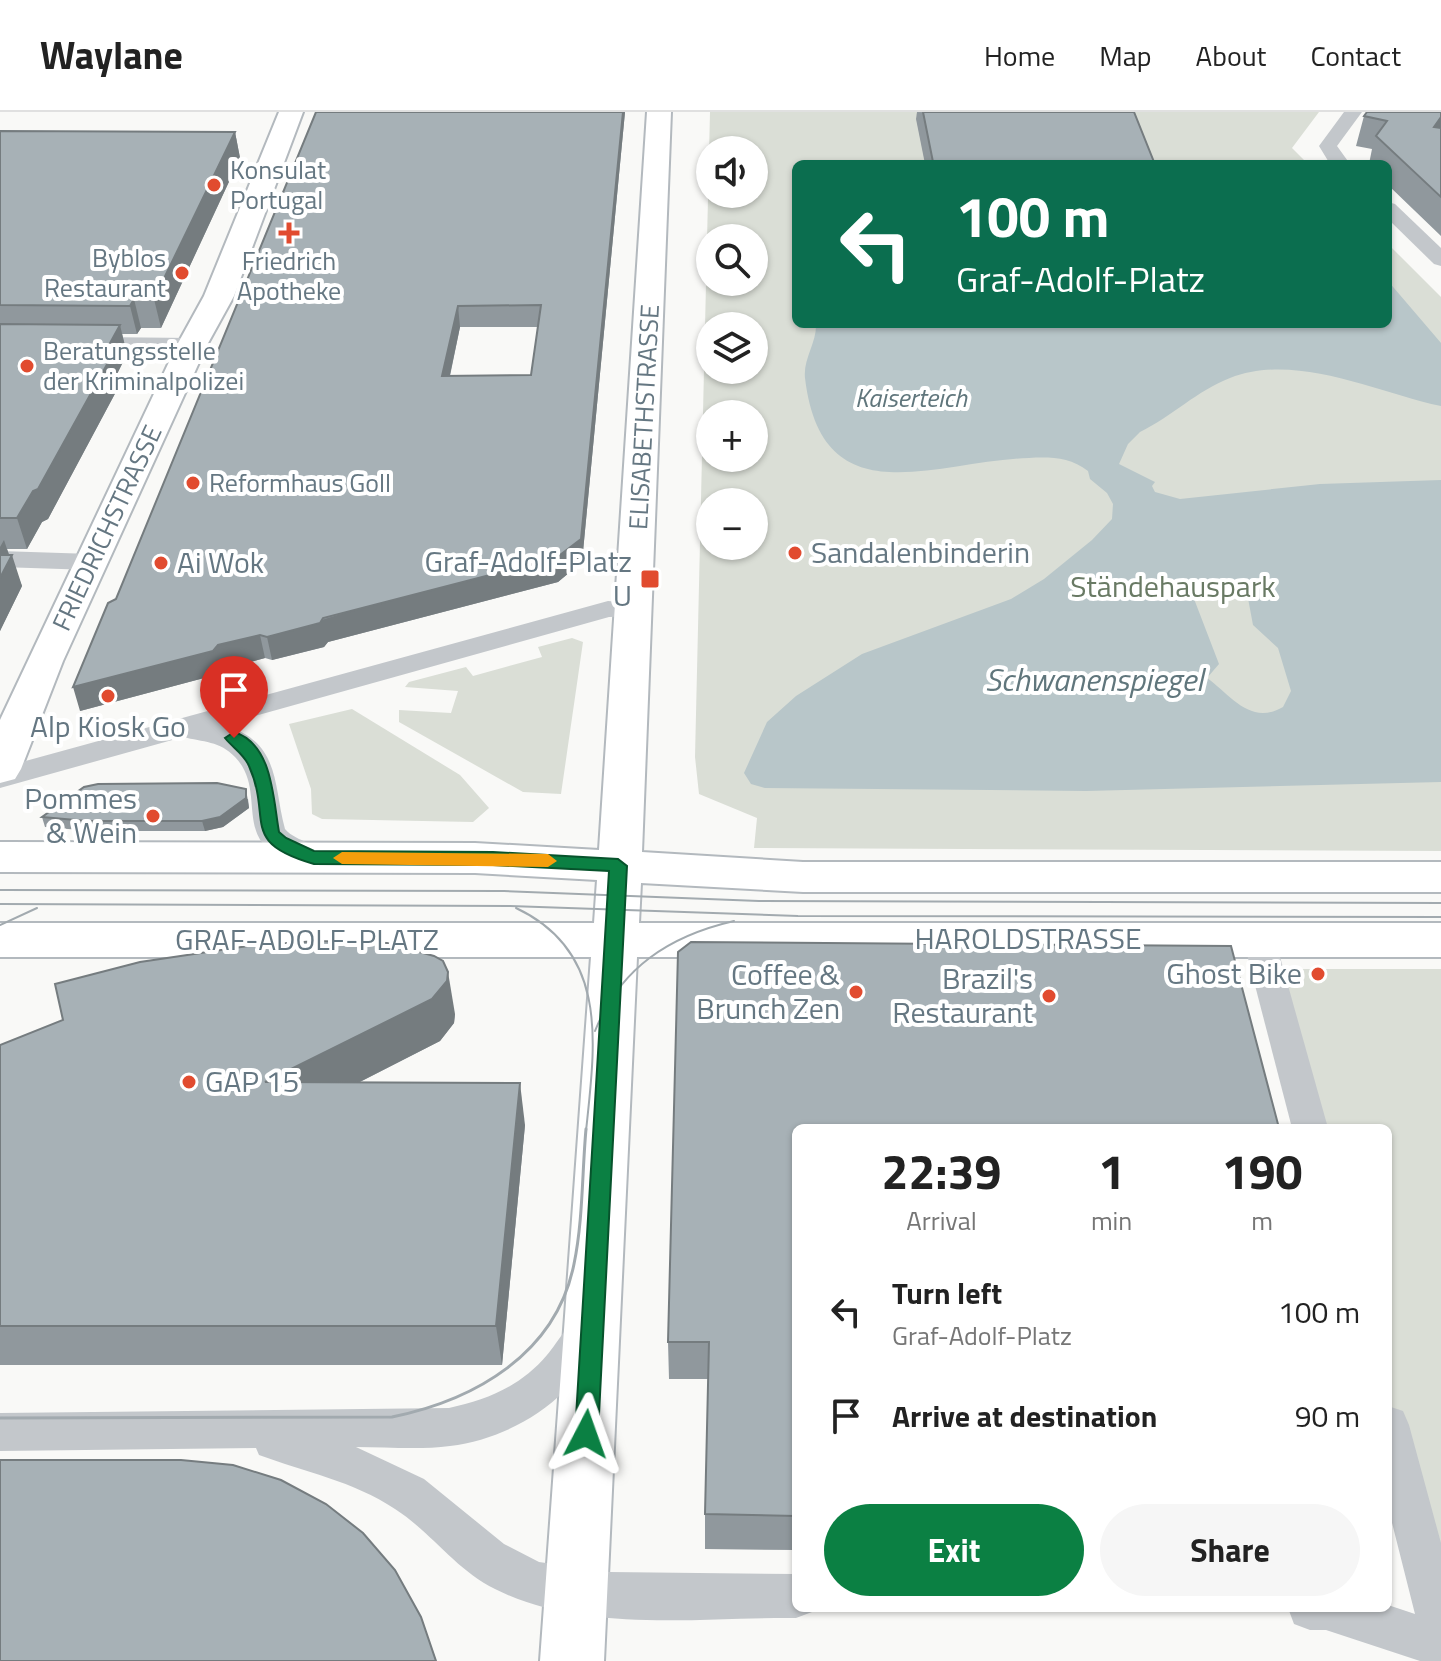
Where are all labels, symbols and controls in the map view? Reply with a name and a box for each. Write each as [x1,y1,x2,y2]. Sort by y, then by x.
text: Waylane [40,26,183,84]
text: Home [984,34,1055,77]
text: Map [1099,34,1152,77]
text: About [1196,34,1266,77]
text: Contact [1310,34,1401,77]
map controls [696,136,768,560]
button: sound [696,136,768,208]
place label: Konsulat Portugal [230,150,326,219]
text: 100 m [956,174,1109,259]
marker: Konsulat Portugal [205,176,223,194]
icon: left [824,192,928,296]
marker: Friedrich Apotheke [280,224,298,242]
button: search [696,224,768,296]
place label: Byblos Restaurant [44,238,166,307]
place label: Friedrich Apotheke [237,241,341,310]
text: Graf-Adolf-Platz [956,251,1205,306]
marker: Byblos Restaurant [173,264,191,282]
street label: ELISABETHSTRASSE [618,303,669,531]
button: layers [696,312,768,384]
place label: Beratungsstelle der Kriminalpolizei [43,331,244,400]
marker: Beratungsstelle der Kriminalpolizei [18,357,36,375]
water label: Kaiserteich [855,378,968,417]
button: + [696,400,768,472]
street label: FRIEDRICHSTRASSE [42,419,171,637]
place label: Reformhaus Goll [209,463,391,502]
marker: Reformhaus Goll [184,474,202,492]
button: − [696,488,768,560]
place label: Sandalenbinderin [811,529,1030,575]
place label: Graf-Adolf-Platz U [425,538,632,618]
place label: Ai Wok [177,539,264,585]
marker: Sandalenbinderin [786,544,804,562]
marker: Ai Wok [152,554,170,572]
park label: Ständehauspark [1070,563,1276,609]
marker: Graf-Adolf-Platz U [639,568,661,590]
water label: Schwanenspiegel [985,655,1206,703]
pin [200,656,268,738]
icon: arrive [212,668,256,712]
marker: Alp Kiosk Go [99,687,117,705]
place label: Alp Kiosk Go [30,703,186,749]
place label: Pommes & Wein [24,775,137,855]
marker: Pommes & Wein [144,807,162,825]
street label: HAROLDSTRASSE [914,915,1142,961]
street label: GRAF-ADOLF-PLATZ [175,916,439,962]
place label: Ghost Bike [1166,950,1302,996]
place label: Coffee & Brunch Zen [696,951,840,1031]
place label: Brazil's Restaurant [892,955,1033,1035]
marker: Ghost Bike [1309,965,1327,983]
marker: Coffee & Brunch Zen [847,983,865,1001]
marker: Brazil's Restaurant [1040,987,1058,1005]
place label: GAP 15 [205,1058,299,1104]
marker: GAP 15 [180,1073,198,1091]
text: 22:39 [882,1135,1001,1208]
text: 1 [1098,1135,1125,1208]
text: 190 [1222,1135,1302,1208]
text: Arrival [906,1201,977,1240]
text: min [1091,1201,1132,1240]
text: m [1251,1201,1273,1240]
text: Turn left [892,1270,1002,1316]
text: 100 m [1278,1289,1360,1335]
icon: left [824,1290,868,1334]
text: Graf-Adolf-Platz [892,1316,1072,1355]
position arrow [544,1392,628,1476]
text: Arrive at destination [892,1393,1157,1439]
text: 90 m [1295,1393,1360,1439]
icon: arrive [824,1394,868,1438]
button: Exit [824,1504,1084,1596]
button: Share [1100,1504,1360,1596]

